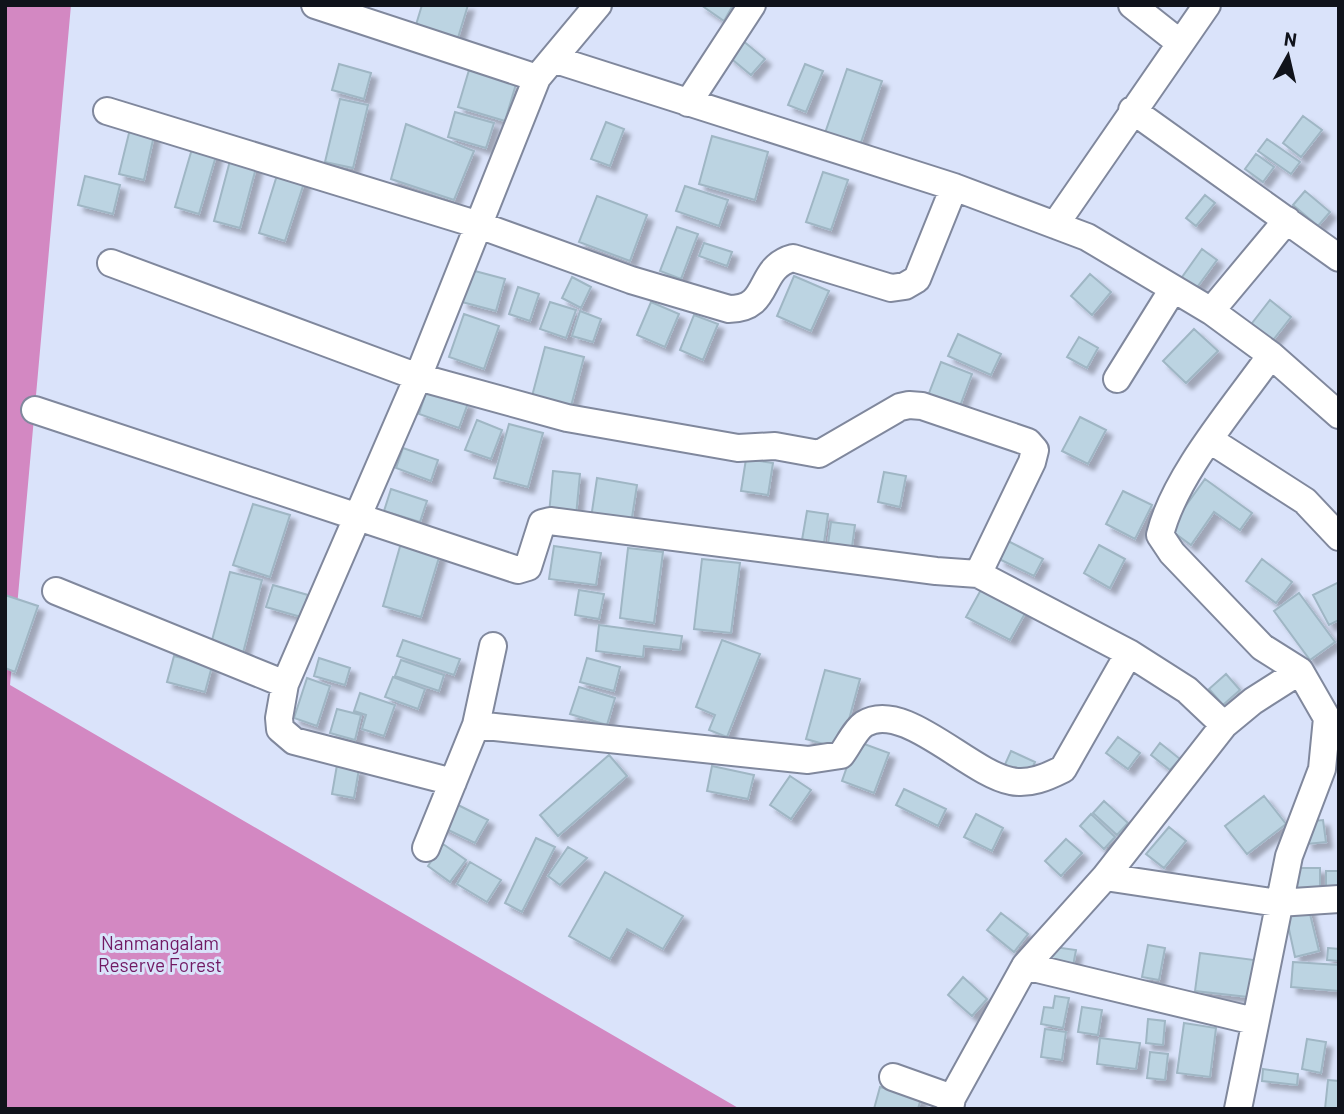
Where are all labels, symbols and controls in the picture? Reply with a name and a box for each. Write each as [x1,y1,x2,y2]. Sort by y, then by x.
north arrow [1253,21,1323,91]
text: N [1283,26,1298,51]
park label: Nanmangalam Reserve Forest [98,931,222,976]

